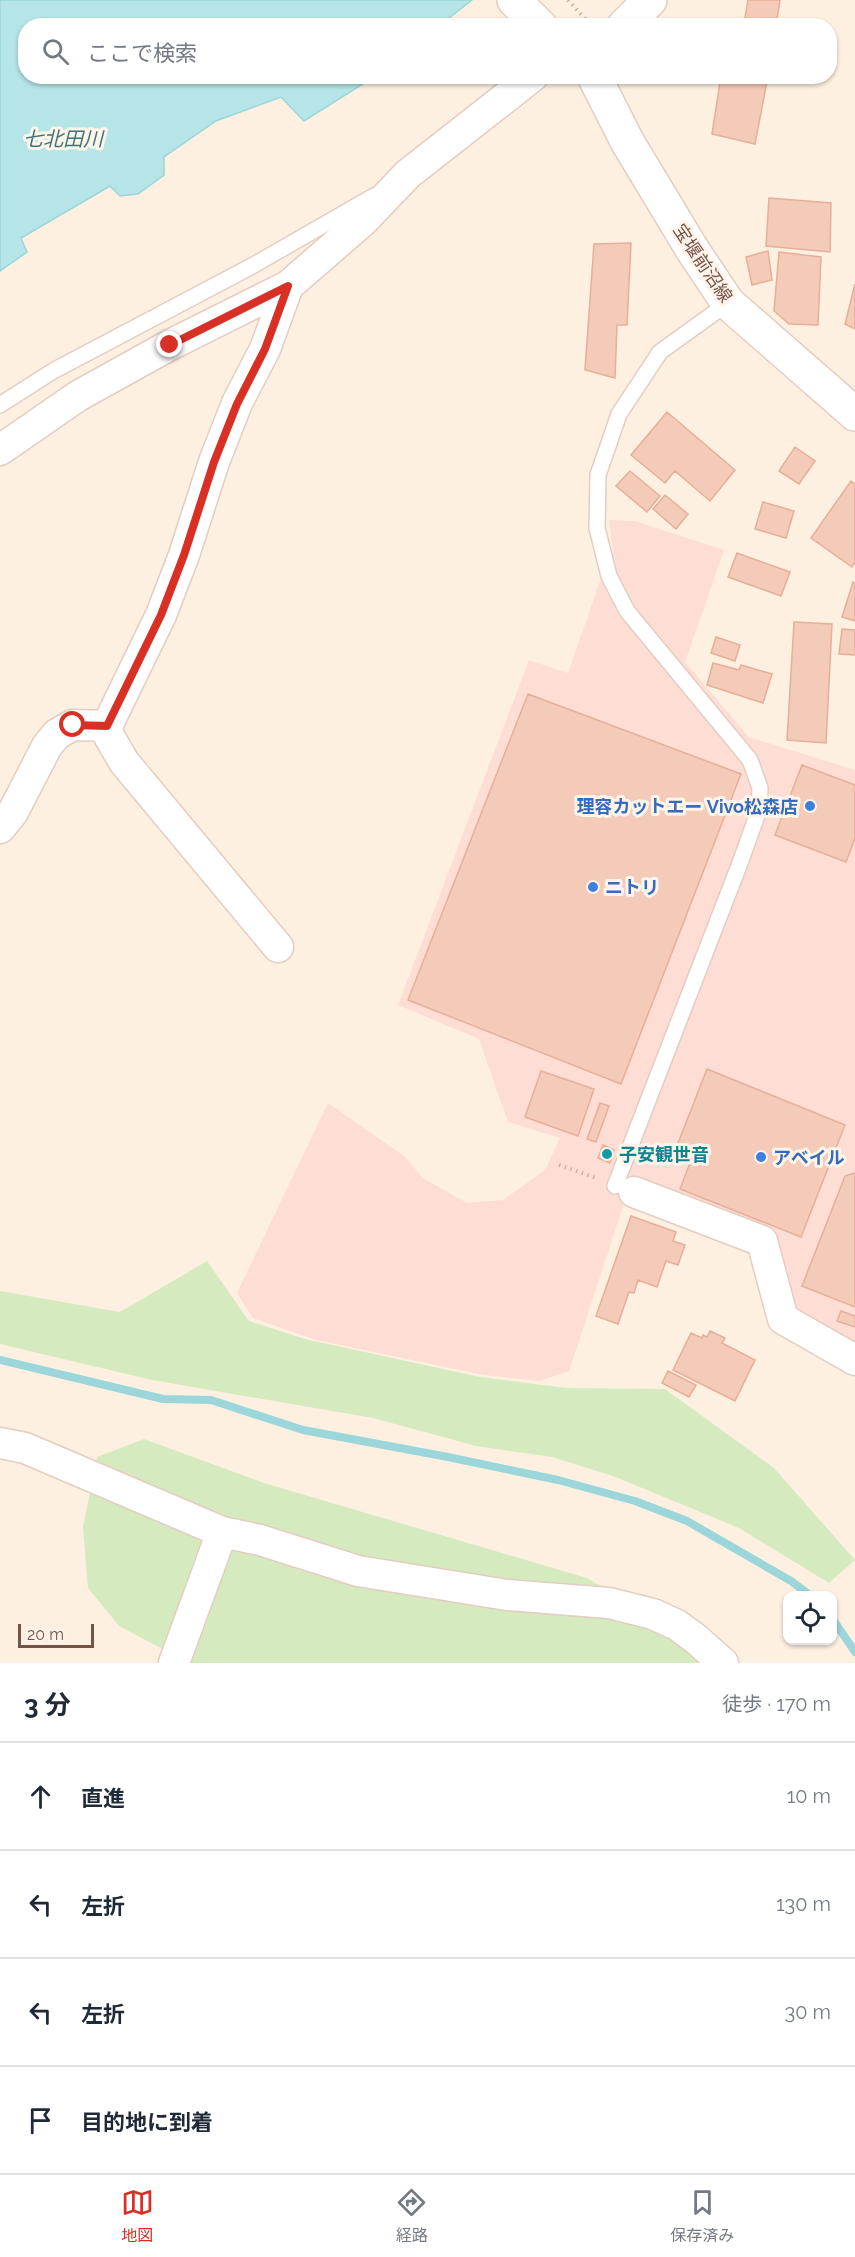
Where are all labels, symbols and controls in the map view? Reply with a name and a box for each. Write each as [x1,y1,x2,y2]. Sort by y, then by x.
search box [18,18,837,84]
icon: search [39,35,72,68]
text: ここで検索 [87,40,197,66]
water label: 七北田川 [23,127,105,151]
street label: 宝堰前沼線 [669,220,737,306]
route end [156,331,182,357]
route start [59,711,85,737]
place label: 理容カットエー Vivo松森店 [576,796,798,817]
marker: 理容カットエー Vivo松森店 [803,799,817,813]
place label: ニトリ [605,877,659,898]
marker: ニトリ [586,880,600,894]
place label: 子安観世音 [619,1144,709,1165]
marker: 子安観世音 [600,1147,614,1161]
place label: アベイル [773,1147,845,1168]
marker: アベイル [754,1150,768,1164]
map controls [783,1591,837,1645]
button: locate [783,1591,837,1645]
scale bar [18,1621,94,1648]
text: 20 m [27,1625,64,1644]
text: 3 分 [24,1690,71,1720]
text: 徒歩 · 170 m [722,1692,831,1716]
icon: ahead [24,1780,57,1813]
text: 10 m [787,1784,831,1808]
text: 直進 [81,1785,125,1811]
icon: left [24,1888,57,1921]
text: 130 m [776,1892,831,1916]
text: 左折 [81,1893,125,1919]
icon: left [24,1996,57,2029]
text: 30 m [785,2000,831,2024]
text: 左折 [81,2001,125,2027]
icon: arrive [24,2104,57,2137]
text: 目的地に到着 [81,2109,213,2135]
tab: 地図 [121,2186,154,2246]
tab: 経路 [395,2186,428,2246]
tab: 保存済み [670,2186,734,2246]

